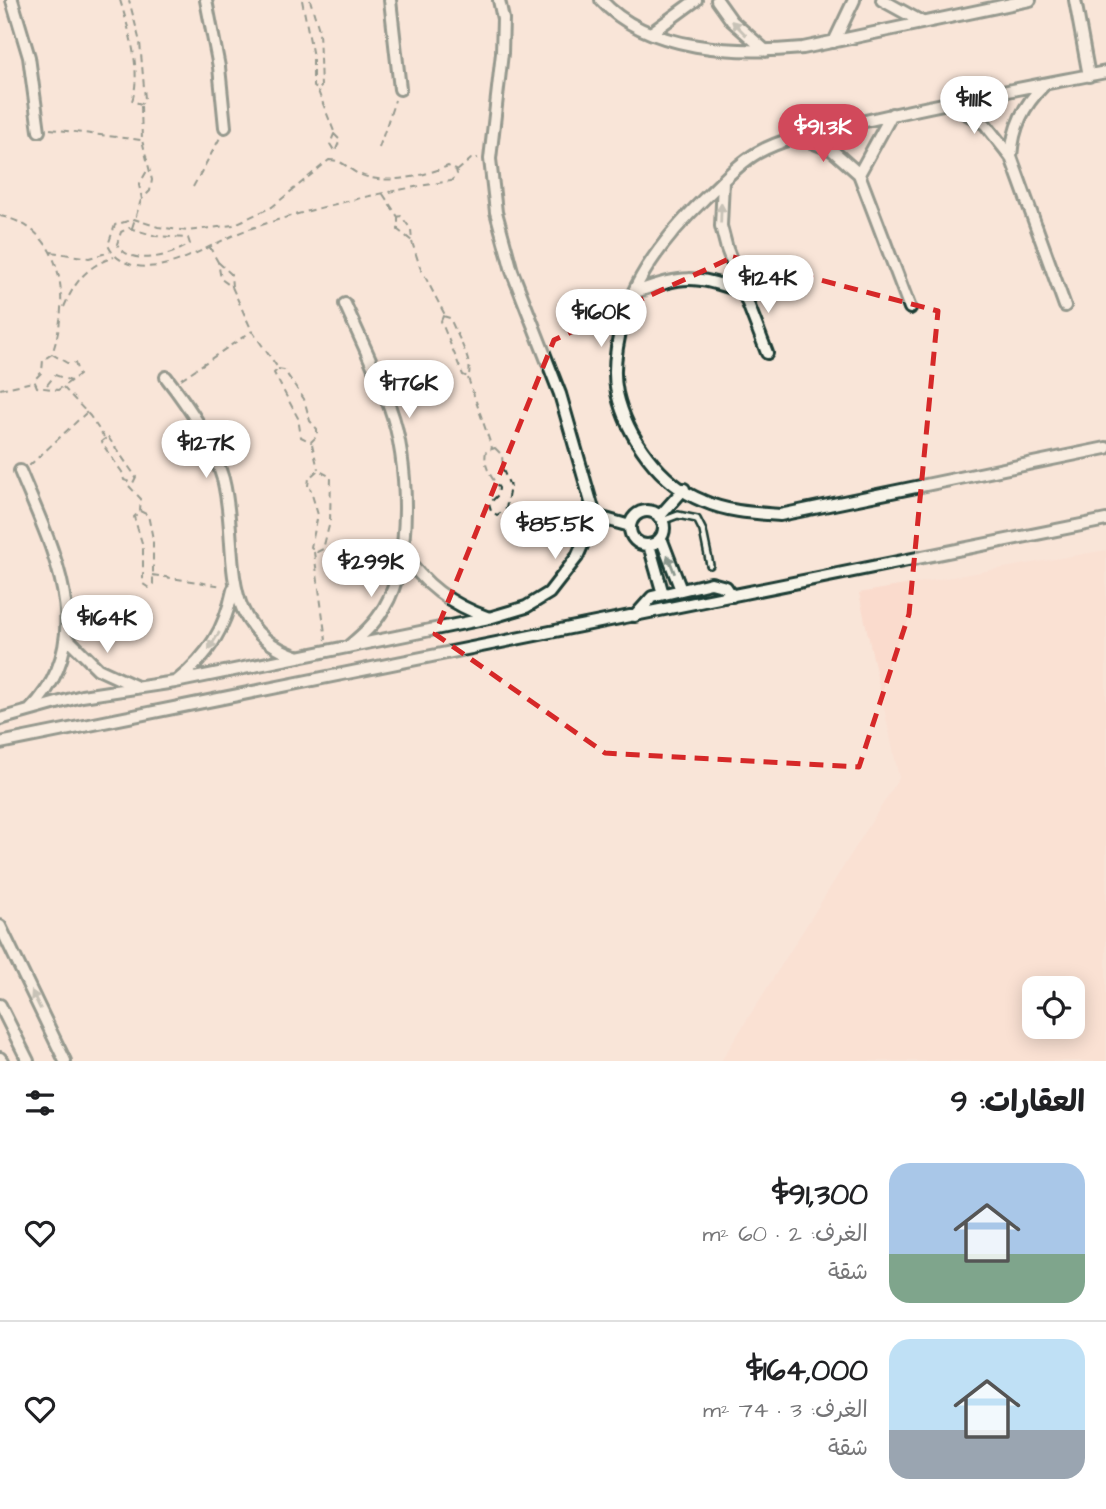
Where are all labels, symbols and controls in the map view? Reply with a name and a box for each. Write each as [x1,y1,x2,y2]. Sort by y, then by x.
one-way arrow [731,21,748,37]
pin: $111K [925,76,1023,136]
text: $111K [956,83,992,115]
pin: $91.3K [766,104,880,164]
text: $91.3K [794,111,852,143]
one-way arrow [716,201,727,223]
pin: $124K [719,256,817,315]
text: $124K [739,262,797,294]
pin: $160K [552,290,650,349]
text: $160K [572,296,630,328]
pin: $176K [360,360,458,420]
text: $176K [380,367,438,399]
pin: $127K [157,420,255,480]
text: $127K [178,427,234,459]
pin: $85.5K [498,502,612,561]
text: $85.5K [516,508,594,540]
pin: $299K [322,540,420,599]
text: $299K [338,546,404,578]
one-way arrow [666,553,677,574]
pin: $164K [58,596,156,655]
text: $164K [77,602,137,634]
one-way arrow [208,632,221,651]
map controls [1022,976,1085,1039]
button: locate [1022,976,1085,1039]
one-way arrow [30,990,41,1010]
text: العقارات: 9 [950,1081,1085,1123]
icon: filters [21,1084,59,1122]
text: $91,300 [772,1174,868,1216]
icon: home [945,1191,1029,1275]
icon: heart [21,1214,59,1252]
text: الغرف: 2 · 60 m² [702,1218,868,1250]
text: شقة [828,1256,868,1288]
text: $164,000 [746,1350,868,1392]
icon: home [945,1367,1029,1451]
icon: heart [21,1390,59,1428]
text: الغرف: 3 · 74 m² [703,1394,868,1426]
text: شقة [828,1432,868,1464]

